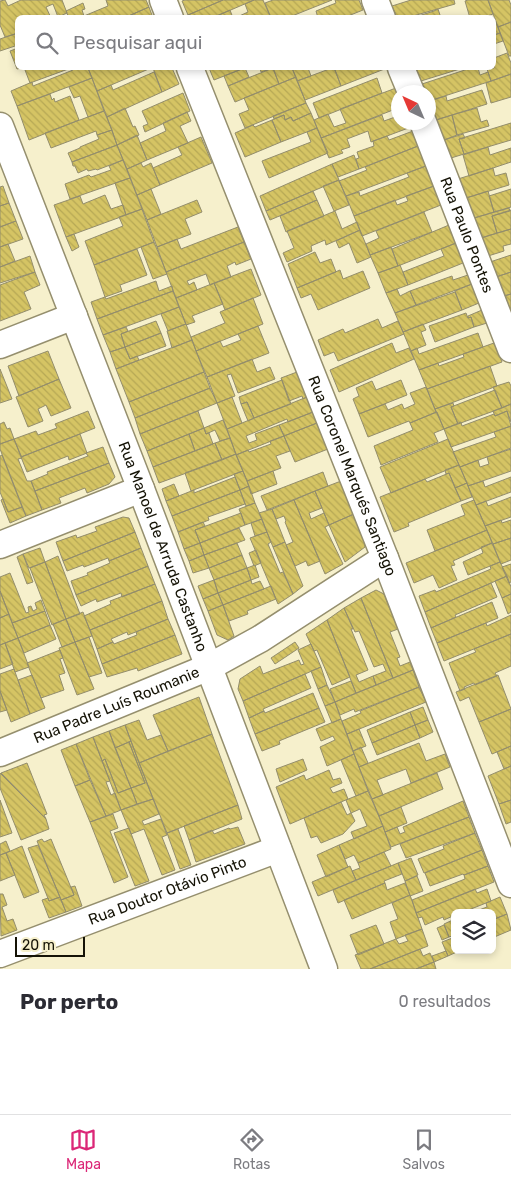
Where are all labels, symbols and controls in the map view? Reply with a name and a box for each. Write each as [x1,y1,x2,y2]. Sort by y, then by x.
search box [15,15,496,70]
icon: search [33,29,61,57]
text: Pesquisar aqui [73,31,202,54]
north arrow [391,85,436,130]
street label: Rua Paulo Pontes [436,174,497,296]
street label: Rua Coronel Marqués Santiago [304,373,400,579]
street label: Rua Manoel de Arruda Castanho [114,439,211,654]
street label: Rua Padre Luís Roumanie [31,663,202,747]
street label: Rua Doutor Otávio Pinto [86,853,249,929]
map controls [451,909,496,954]
button: layers [451,909,496,954]
scale bar [15,934,85,957]
text: 20 m [22,937,55,954]
text: Por perto [20,989,118,1014]
text: 0 resultados [398,992,491,1011]
tab: Mapa [66,1126,101,1173]
tab: Rotas [233,1126,270,1173]
tab: Salvos [402,1126,445,1173]

